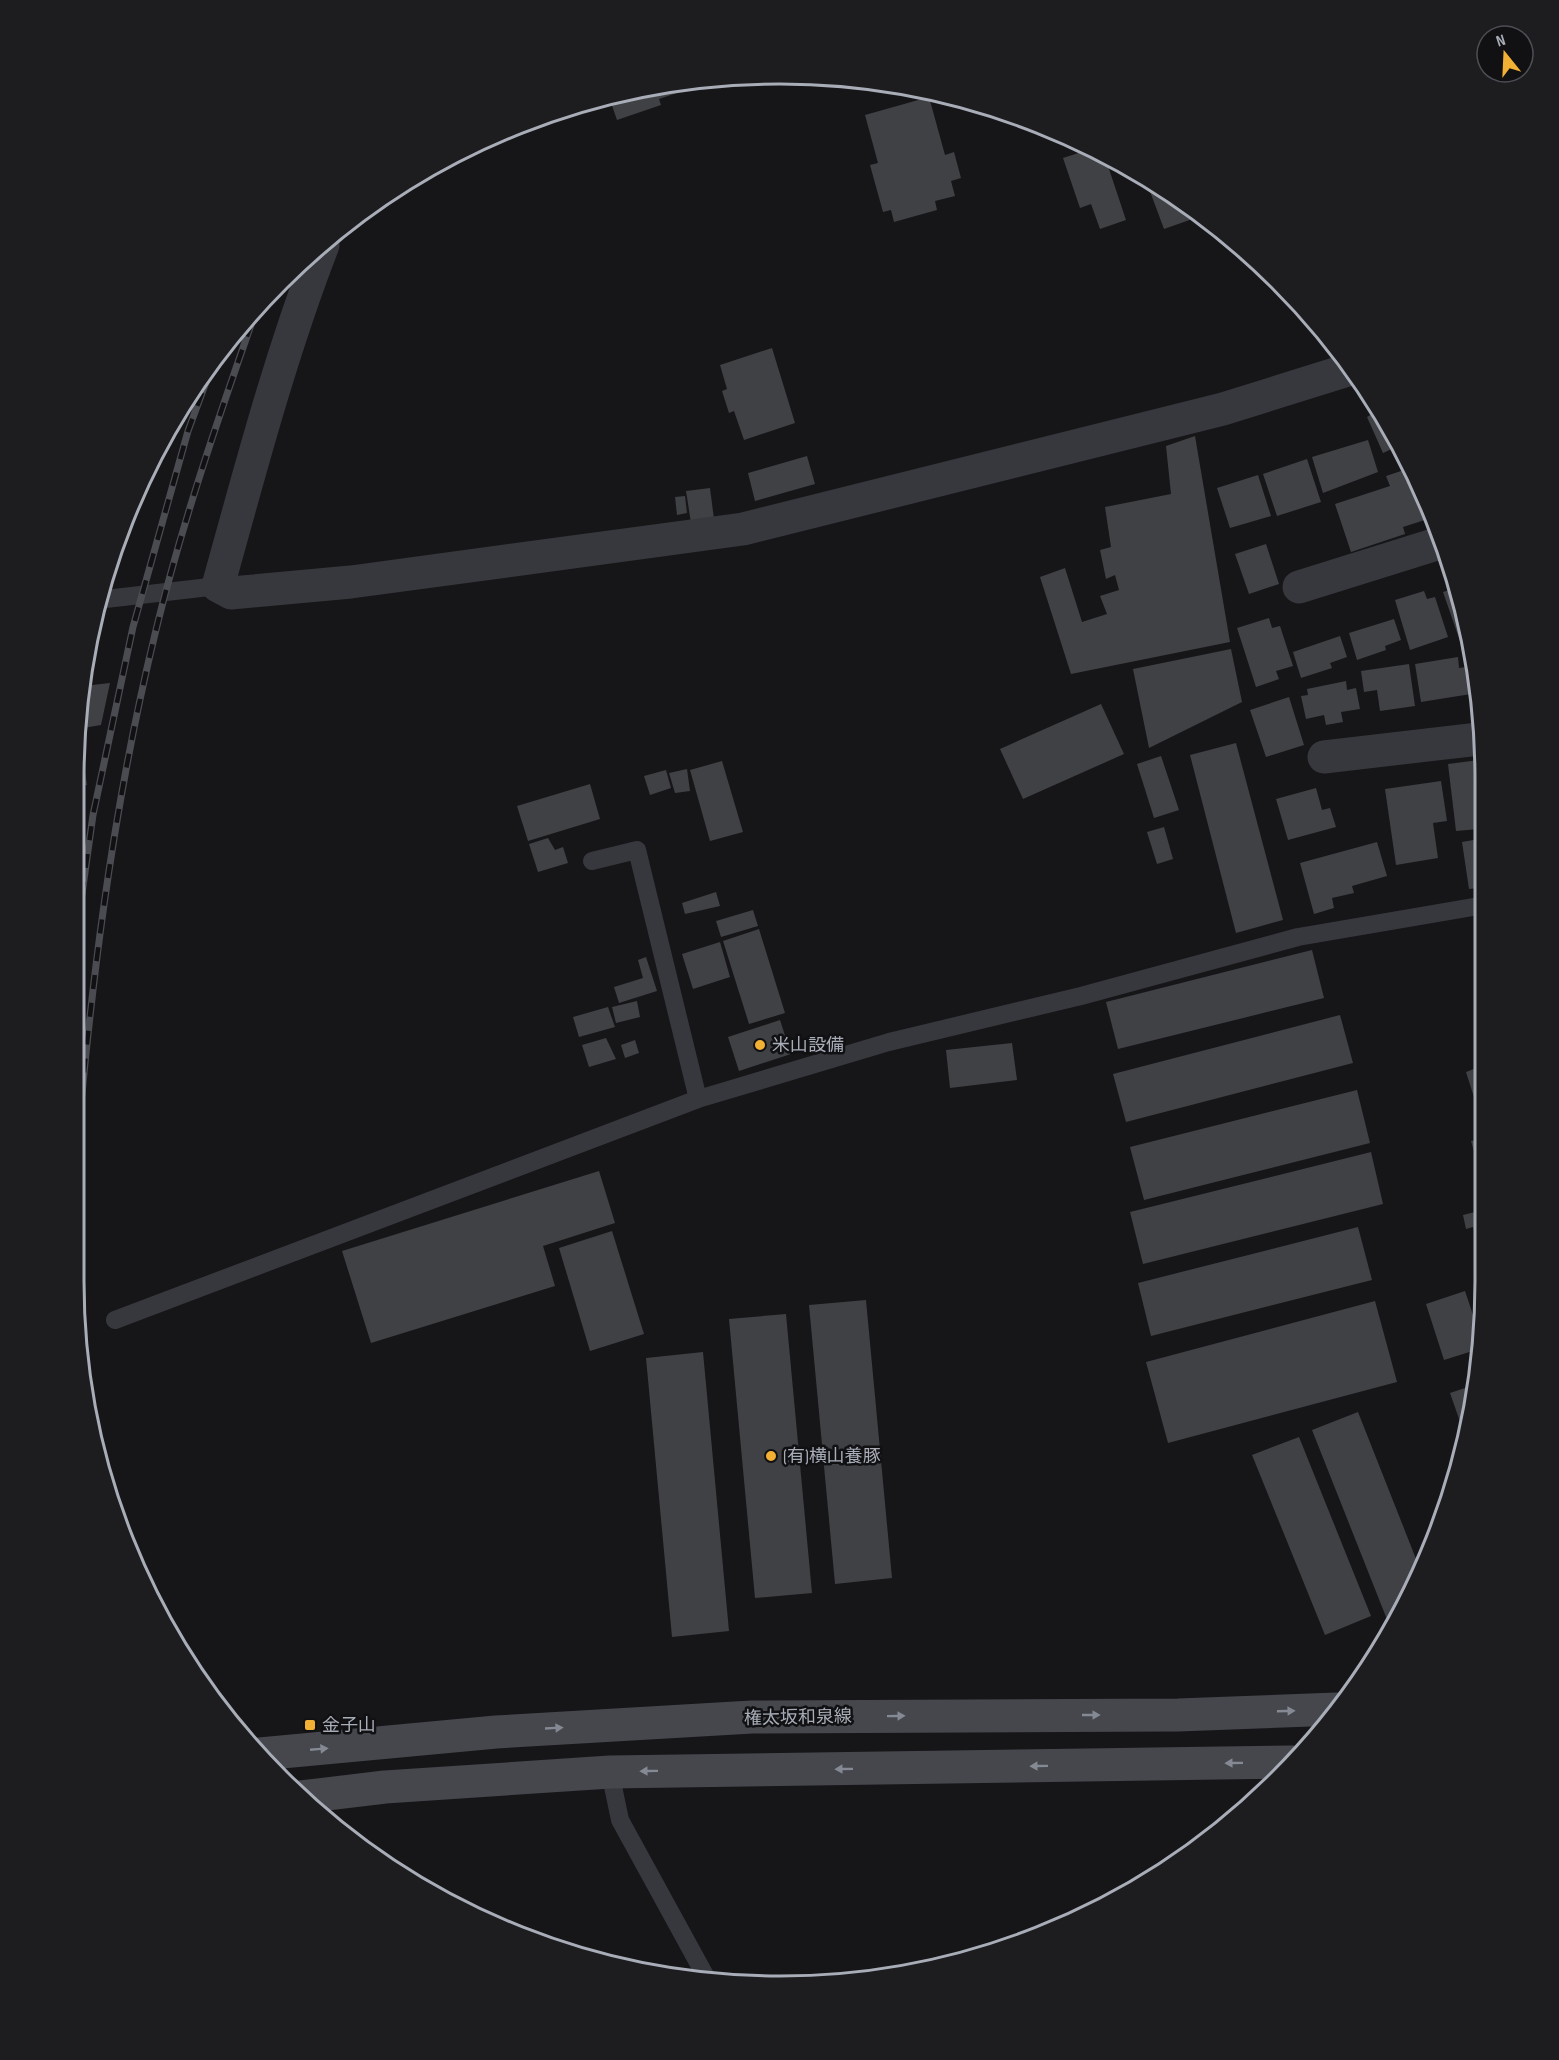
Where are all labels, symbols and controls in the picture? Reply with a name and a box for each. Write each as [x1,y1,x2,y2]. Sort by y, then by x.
north arrow [1475,24,1535,84]
text: N [1494,31,1508,52]
place label: 米山設備 [772,1035,844,1056]
marker: 米山設備 [753,1038,767,1052]
place label: (有)横山養豚 [783,1446,881,1467]
marker: (有)横山養豚 [764,1449,778,1463]
street label: 権太坂和泉線 [744,1706,852,1729]
one-way arrow [1276,1706,1295,1716]
one-way arrow [1081,1710,1100,1720]
one-way arrow [886,1711,905,1721]
place label: 金子山 [322,1715,376,1736]
marker: 金子山 [303,1718,317,1732]
one-way arrow [545,1724,564,1733]
one-way arrow [309,1744,328,1754]
one-way arrow [1224,1758,1243,1768]
one-way arrow [1029,1761,1048,1771]
one-way arrow [834,1764,853,1773]
one-way arrow [639,1767,658,1776]

